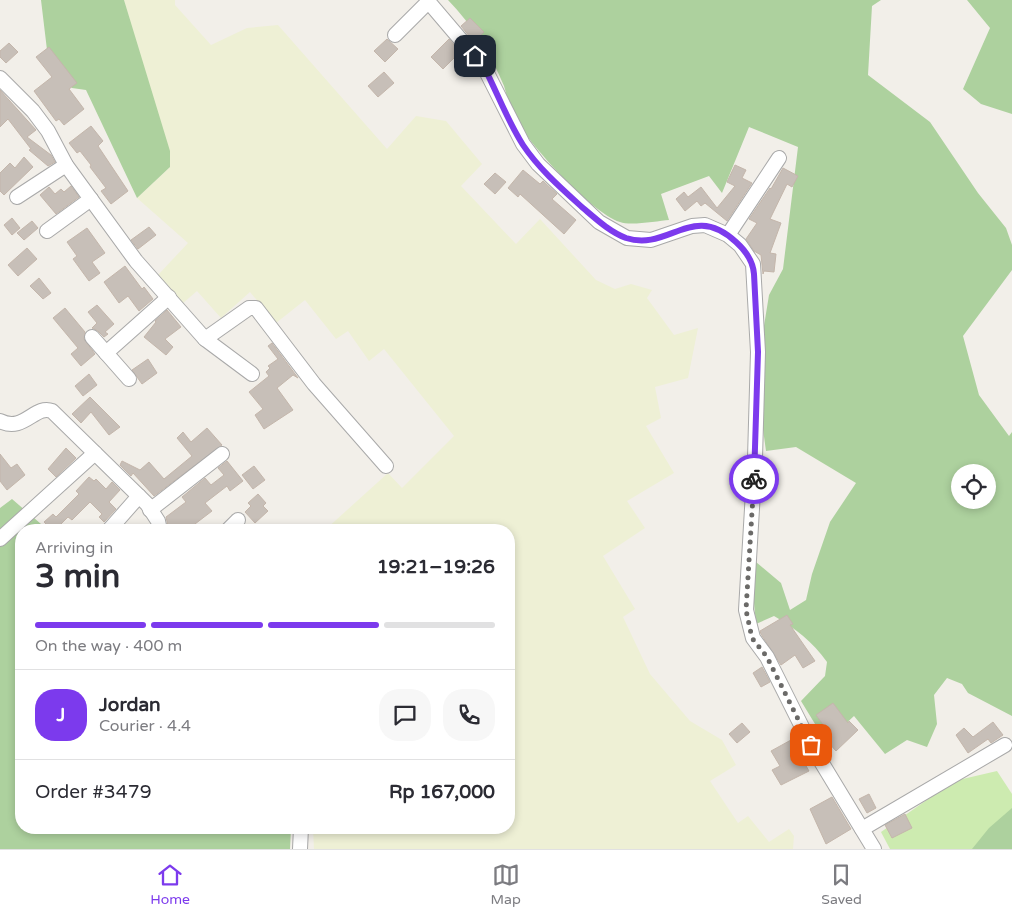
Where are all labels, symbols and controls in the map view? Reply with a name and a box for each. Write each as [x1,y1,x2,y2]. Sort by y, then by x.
pin [454,35,496,77]
icon: home [461,42,489,70]
courier [729,454,779,504]
map controls [951,464,996,509]
button: locate [951,464,996,509]
icon: bike [740,465,768,493]
text: Arriving in [35,538,113,558]
text: 19:21–19:26 [377,556,495,578]
text: 3 min [35,558,120,596]
text: On the way · 400 m [35,636,182,656]
button: chat [379,689,431,741]
button: phone [443,689,495,741]
text: Jordan [99,694,161,716]
text: J [57,704,65,726]
text: Courier · 4.4 [99,716,191,736]
pin [790,724,832,766]
icon: bag [797,731,825,759]
text: Order #3479 [35,781,152,803]
text: Rp 167,000 [389,781,495,803]
tab: Home [150,861,190,908]
tab: Map [490,861,521,908]
tab: Saved [821,861,862,908]

